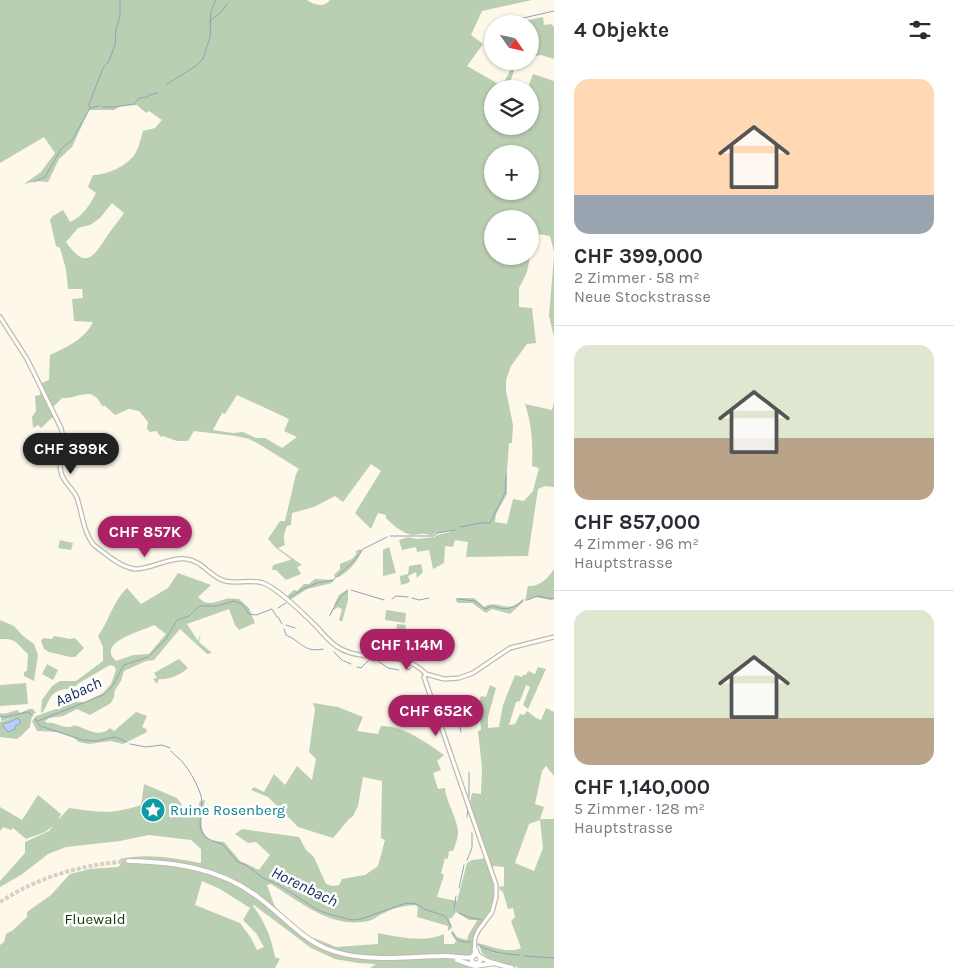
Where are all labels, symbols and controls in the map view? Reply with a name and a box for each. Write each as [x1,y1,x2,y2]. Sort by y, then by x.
north arrow [484,15,539,70]
map controls [484,15,539,265]
icon: filters [906,16,934,44]
text: 4 Objekte [574,18,669,42]
button: layers [484,80,539,135]
icon: home [709,112,799,202]
button: + [484,145,539,200]
button: − [484,210,539,265]
text: CHF 399,000 [574,244,703,268]
text: 2 Zimmer · 58 m² [574,268,700,287]
text: Neue Stockstrasse [574,287,711,306]
icon: home [709,377,799,467]
pin: CHF 399K [19,432,123,475]
text: CHF 399K [34,439,108,458]
text: CHF 857,000 [574,510,700,534]
pin: CHF 857K [93,516,197,558]
text: CHF 857K [109,522,181,541]
text: 4 Zimmer · 96 m² [574,534,699,553]
text: Hauptstrasse [574,553,673,572]
pin: CHF 1.14M [350,628,464,671]
text: CHF 1.14M [371,635,443,654]
icon: home [709,642,799,732]
water label: Aabach [52,673,104,710]
pin: CHF 652K [384,694,488,737]
text: CHF 652K [399,701,473,720]
text: CHF 1,140,000 [574,775,710,799]
place icon: Ruine Rosenberg [140,797,166,823]
text: 5 Zimmer · 128 m² [574,799,705,818]
place label: Ruine Rosenberg [170,801,286,819]
text: Hauptstrasse [574,818,673,837]
water label: Horenbach [268,862,341,911]
park label: Fluewald [64,910,126,928]

